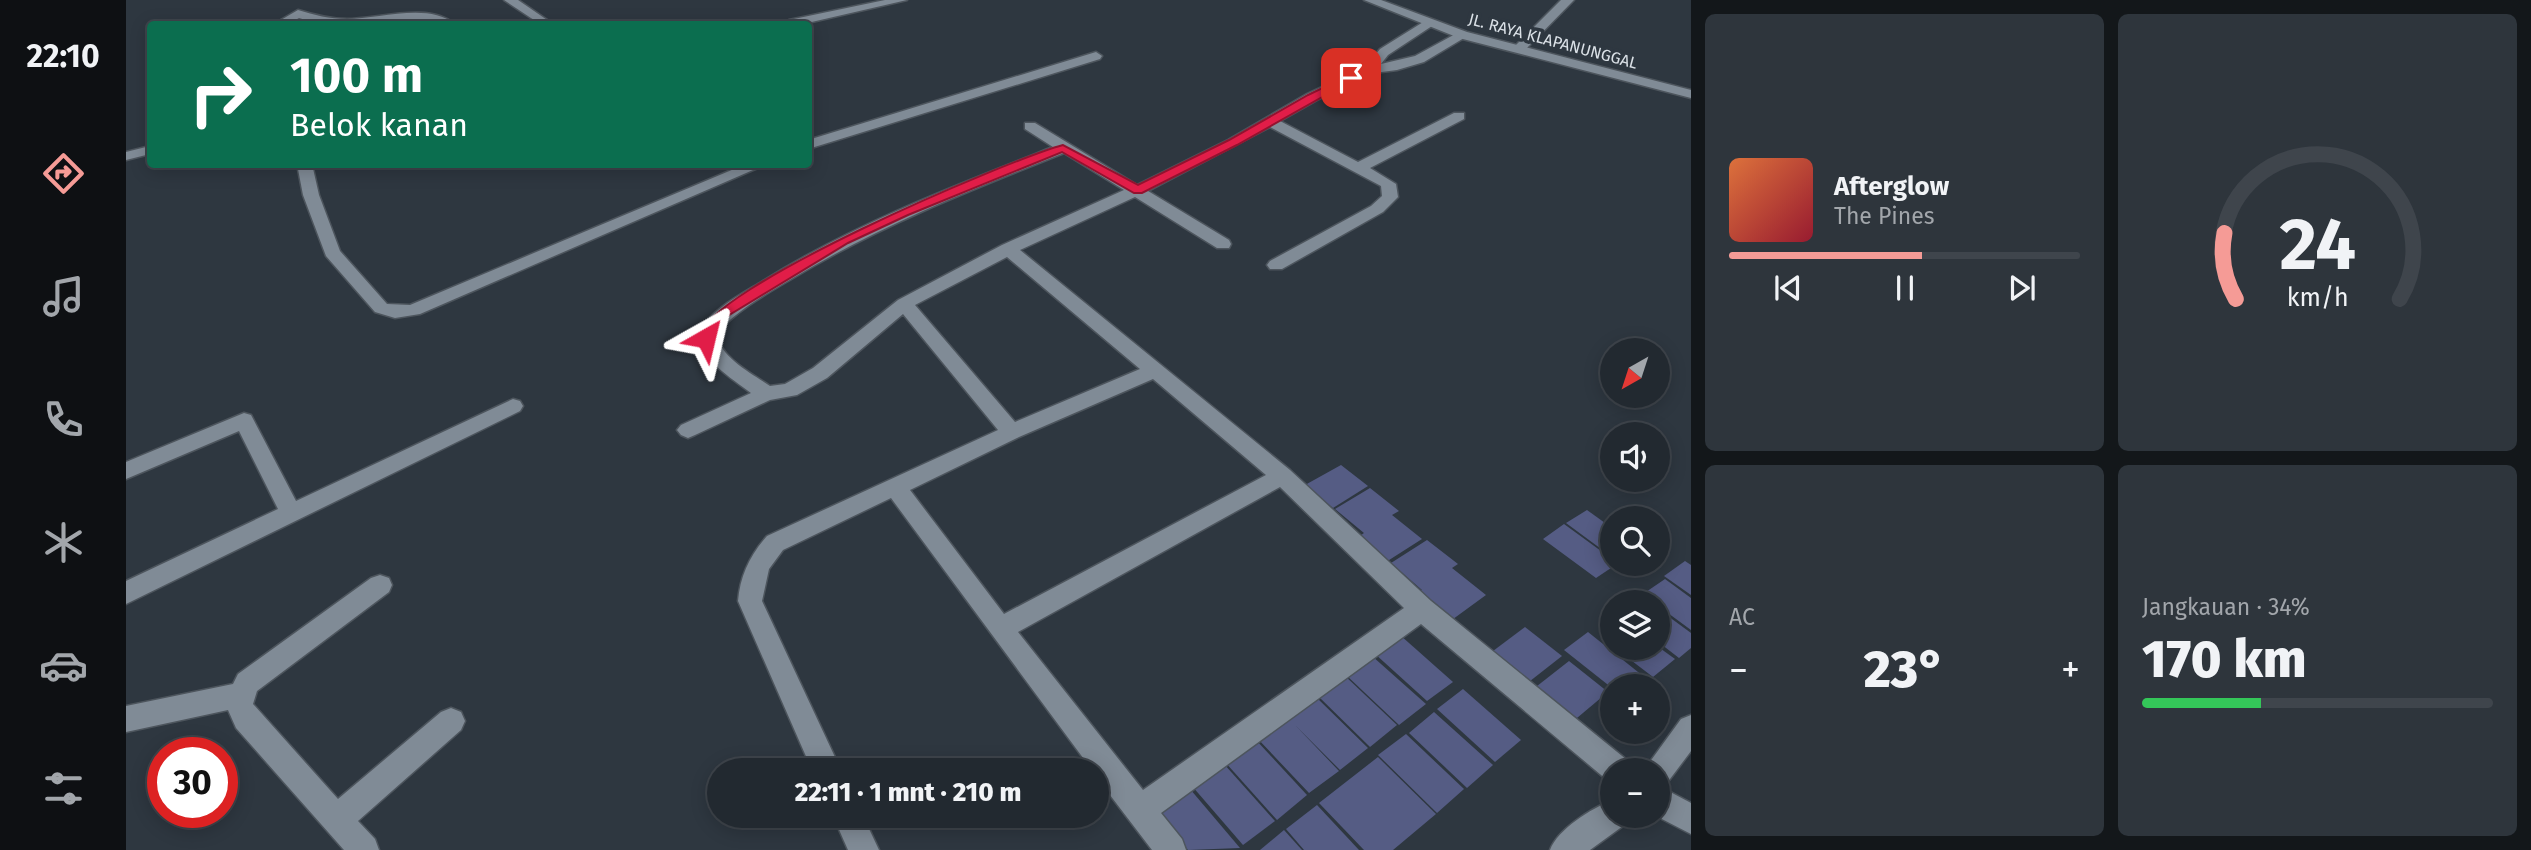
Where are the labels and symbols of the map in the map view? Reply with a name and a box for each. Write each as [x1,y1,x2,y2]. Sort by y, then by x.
street label: JL. RAYA KLAPANUNGGAL [1466,9,1640,73]
pin [1321,48,1381,108]
position arrow [669,301,743,375]
north arrow [1600,338,1670,408]
speed limit sign: 30 [147,737,238,828]

